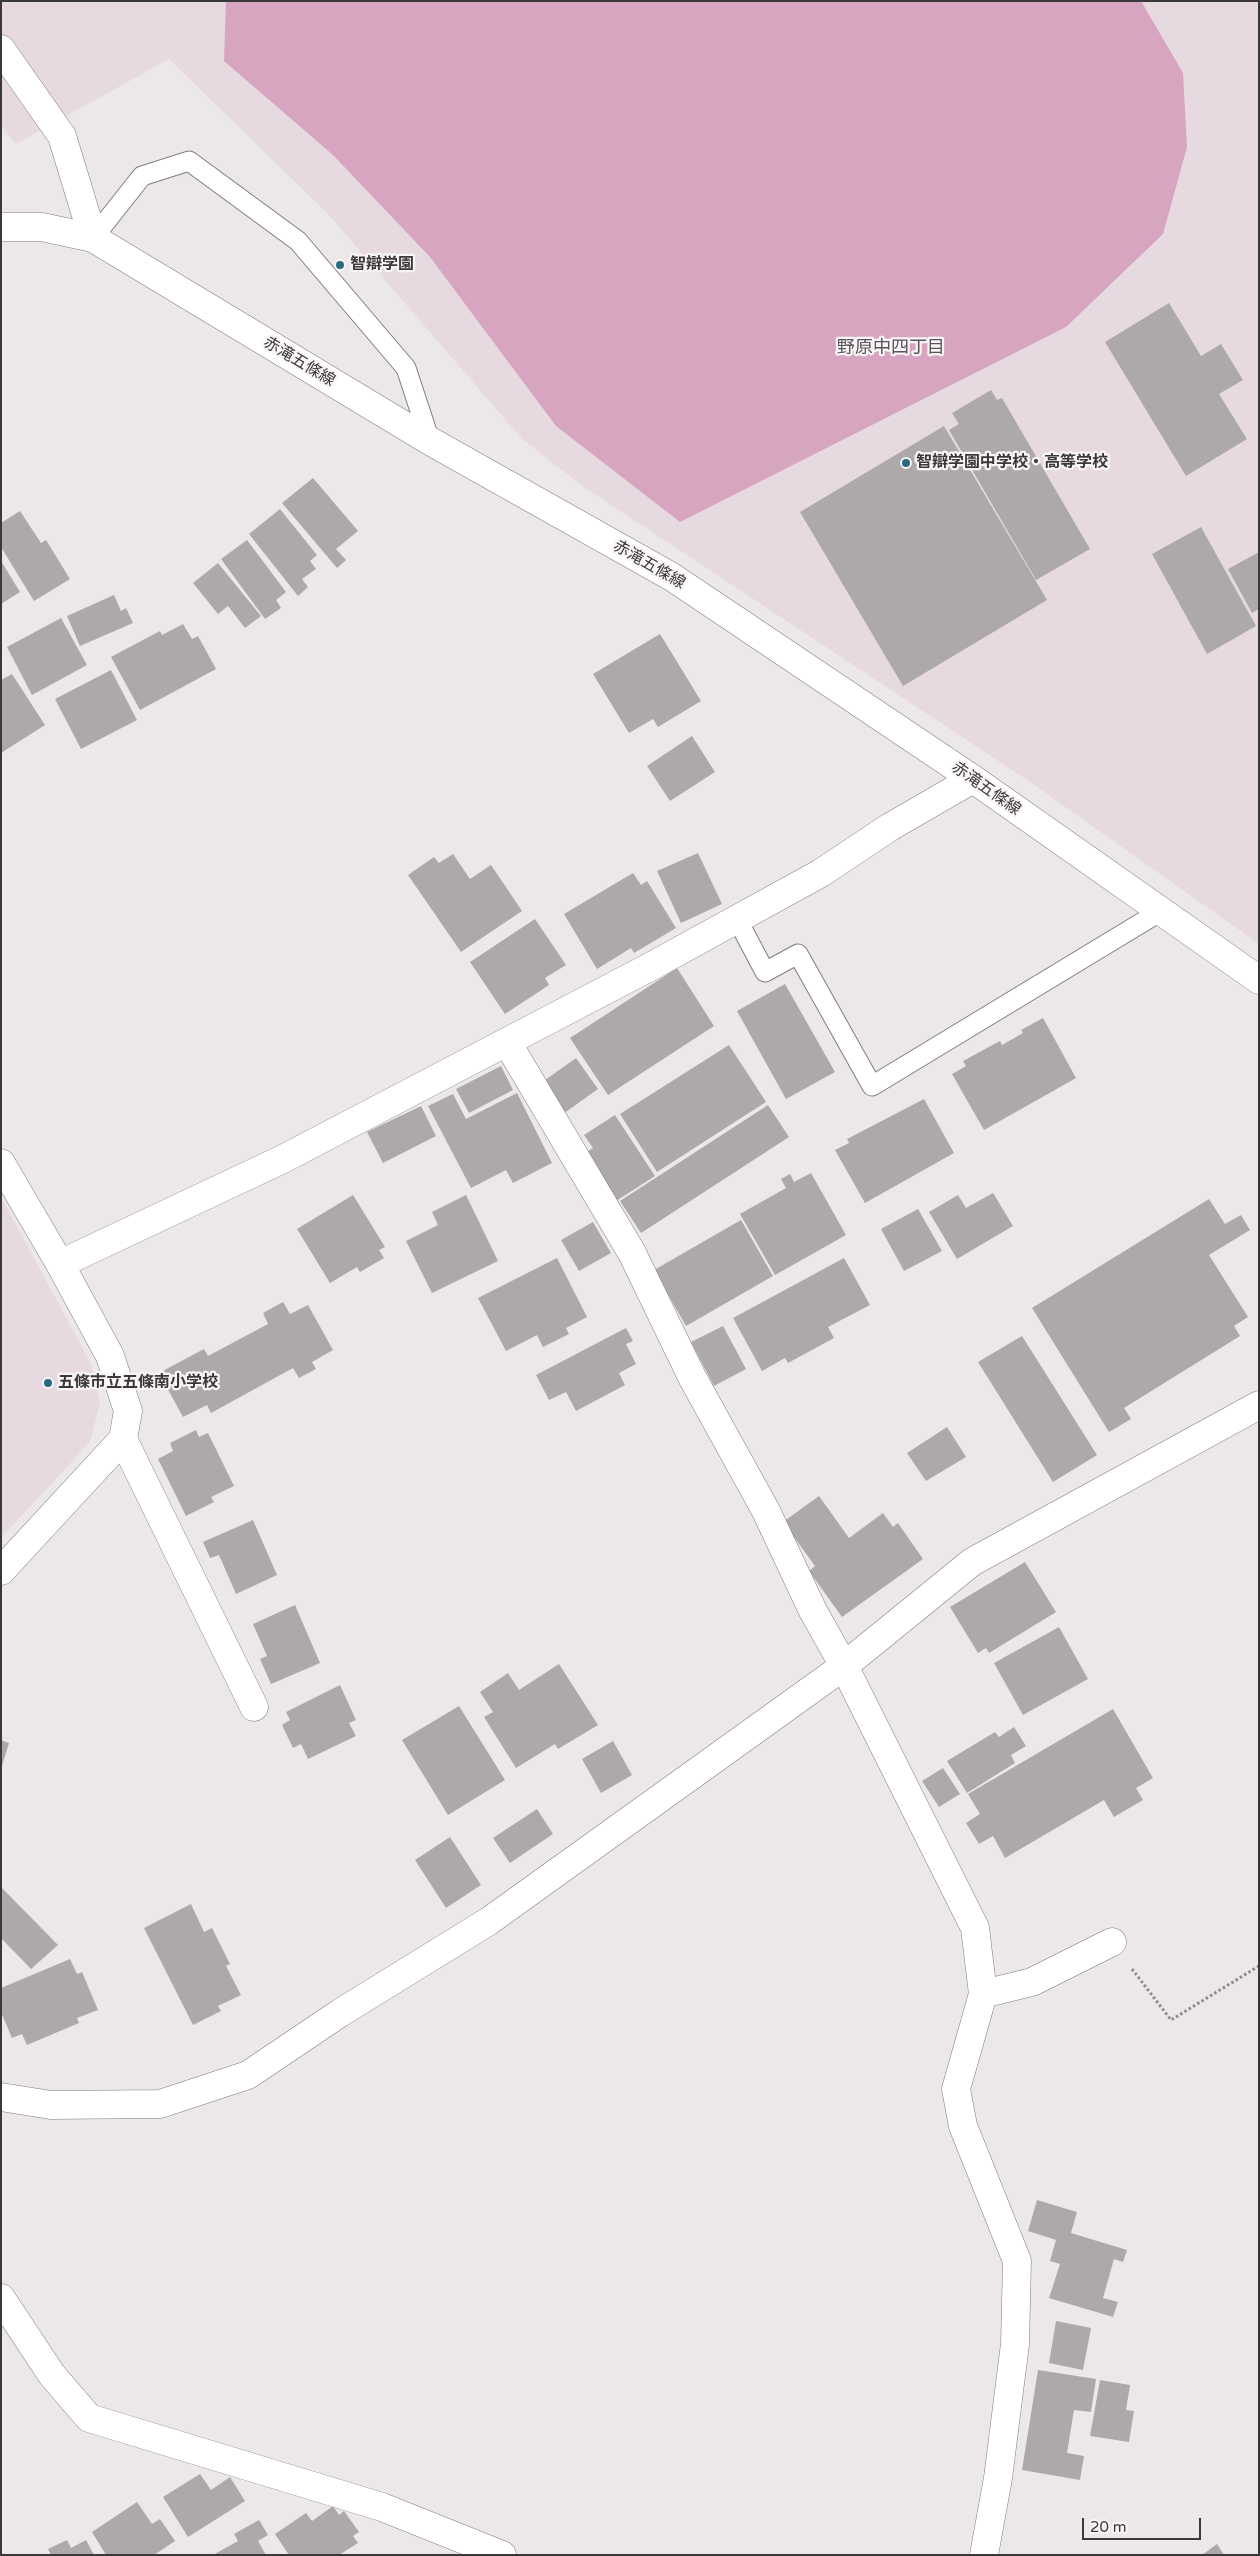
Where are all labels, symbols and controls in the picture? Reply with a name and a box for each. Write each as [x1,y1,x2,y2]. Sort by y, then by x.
place label: 智辯学園 [350,255,414,275]
marker: 智辯学園 [334,259,346,271]
street label: 赤滝五條線 [260,333,338,391]
district label: 野原中四丁目 [837,337,945,359]
place label: 智辯学園中学校・高等学校 [916,453,1108,473]
marker: 智辯学園中学校・高等学校 [900,457,912,469]
street label: 赤滝五條線 [610,537,688,593]
street label: 赤滝五條線 [948,758,1024,820]
place label: 五條市立五條南小学校 [58,1373,218,1393]
marker: 五條市立五條南小学校 [42,1377,54,1389]
scale bar [1085,2508,1204,2540]
text: 20 m [1090,2518,1127,2536]

